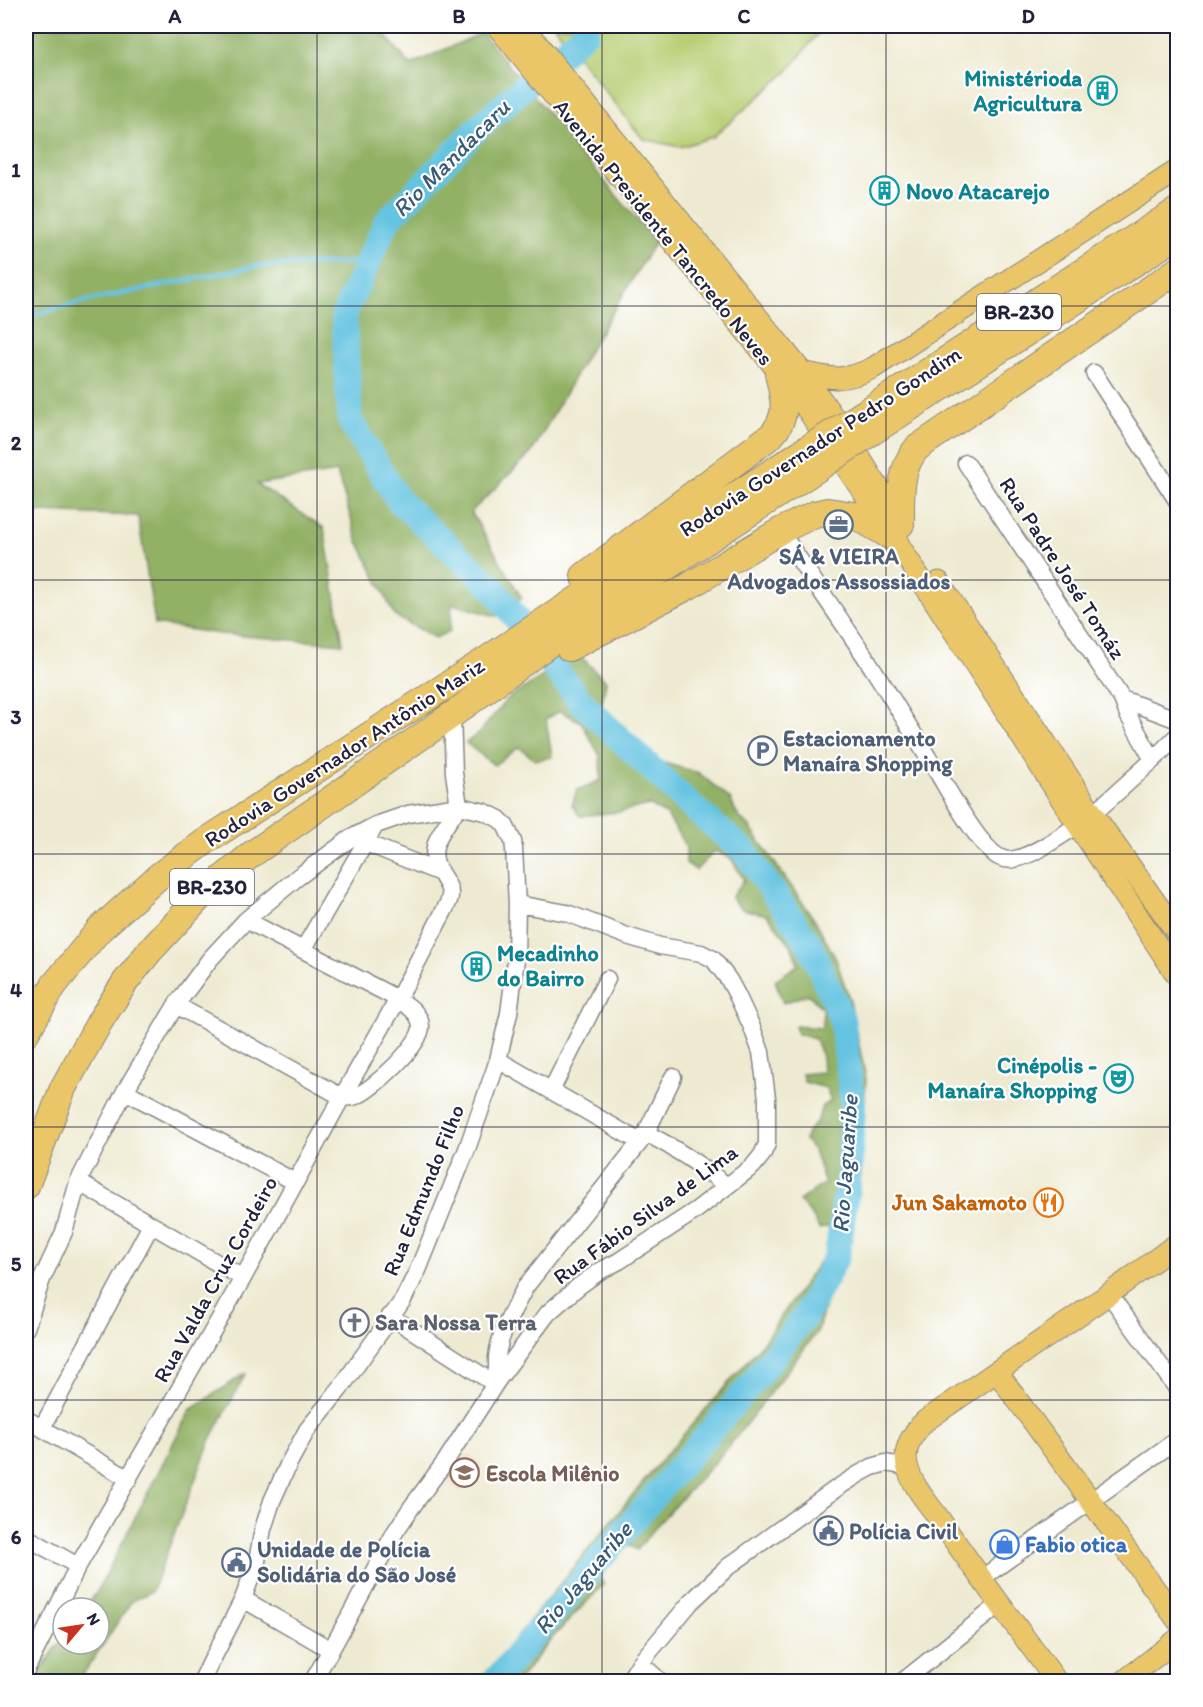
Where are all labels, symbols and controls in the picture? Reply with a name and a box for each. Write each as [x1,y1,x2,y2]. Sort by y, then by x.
text: A [168,4,182,28]
text: B [453,4,466,28]
text: C [738,4,751,28]
text: D [1021,4,1035,28]
place label: Ministérioda Agricultura [964,65,1083,117]
building icon: Ministérioda Agricultura [1087,75,1119,107]
water label: Rio Mandacaru [386,92,516,223]
street label: Avenida Presidente Tancredo Neves [548,94,779,371]
text: 1 [11,158,21,182]
building icon: Novo Atacarejo [869,175,901,207]
place label: Novo Atacarejo [906,178,1050,205]
road number: BR-230 [977,294,1061,330]
street label: Rodovia Governador Pedro Gondim [674,340,967,543]
text: 2 [11,431,22,455]
street label: Rua Padre José Tomáz [994,472,1132,664]
office icon: SÁ & VIEIRA Advogados Assossiados [823,508,855,540]
place label: SÁ & VIEIRA Advogados Assossiados [727,543,951,595]
street label: Rodovia Governador Antônio Mariz [199,652,489,853]
text: 3 [11,705,22,729]
place label: Estacionamento Manaíra Shopping [783,725,953,777]
parking icon: Estacionamento Manaíra Shopping [746,735,778,767]
road number: BR-230 [170,869,254,905]
place label: Mecadinho do Bairro [497,940,599,992]
building icon: Mecadinho do Bairro [460,950,492,982]
text: 4 [10,978,22,1002]
place label: Cinépolis - Manaíra Shopping [927,1052,1098,1104]
theatre icon: Cinépolis - Manaíra Shopping [1102,1062,1134,1094]
water label: Rio Jaguaribe [825,1092,864,1234]
street label: Rua Edmundo Filho [377,1101,470,1280]
street label: Rua Fábio Silva de Lima [548,1138,743,1290]
street label: Rua Valda Cruz Cordeiro [147,1171,283,1387]
restaurant icon: Jun Sakamoto [1032,1186,1064,1218]
place label: Jun Sakamoto [891,1189,1027,1216]
text: 5 [11,1252,22,1276]
church icon: Sara Nossa Terra [338,1306,370,1338]
place label: Sara Nossa Terra [375,1309,537,1336]
school or university icon: Escola Milênio [449,1457,481,1489]
place label: Escola Milênio [486,1460,619,1487]
water label: Rio Jaguaribe [527,1514,639,1640]
public building icon: Polícia Civil [812,1515,844,1547]
place label: Polícia Civil [849,1518,959,1545]
text: 6 [11,1525,22,1549]
shop icon: Fabio otica [988,1528,1020,1560]
place label: Fabio otica [1025,1531,1128,1558]
place label: Unidade de Polícia Solidária do São José [257,1536,456,1588]
public building icon: Unidade de Polícia Solidária do São José [220,1546,252,1578]
north arrow [51,1596,111,1656]
text: N [83,1610,105,1628]

